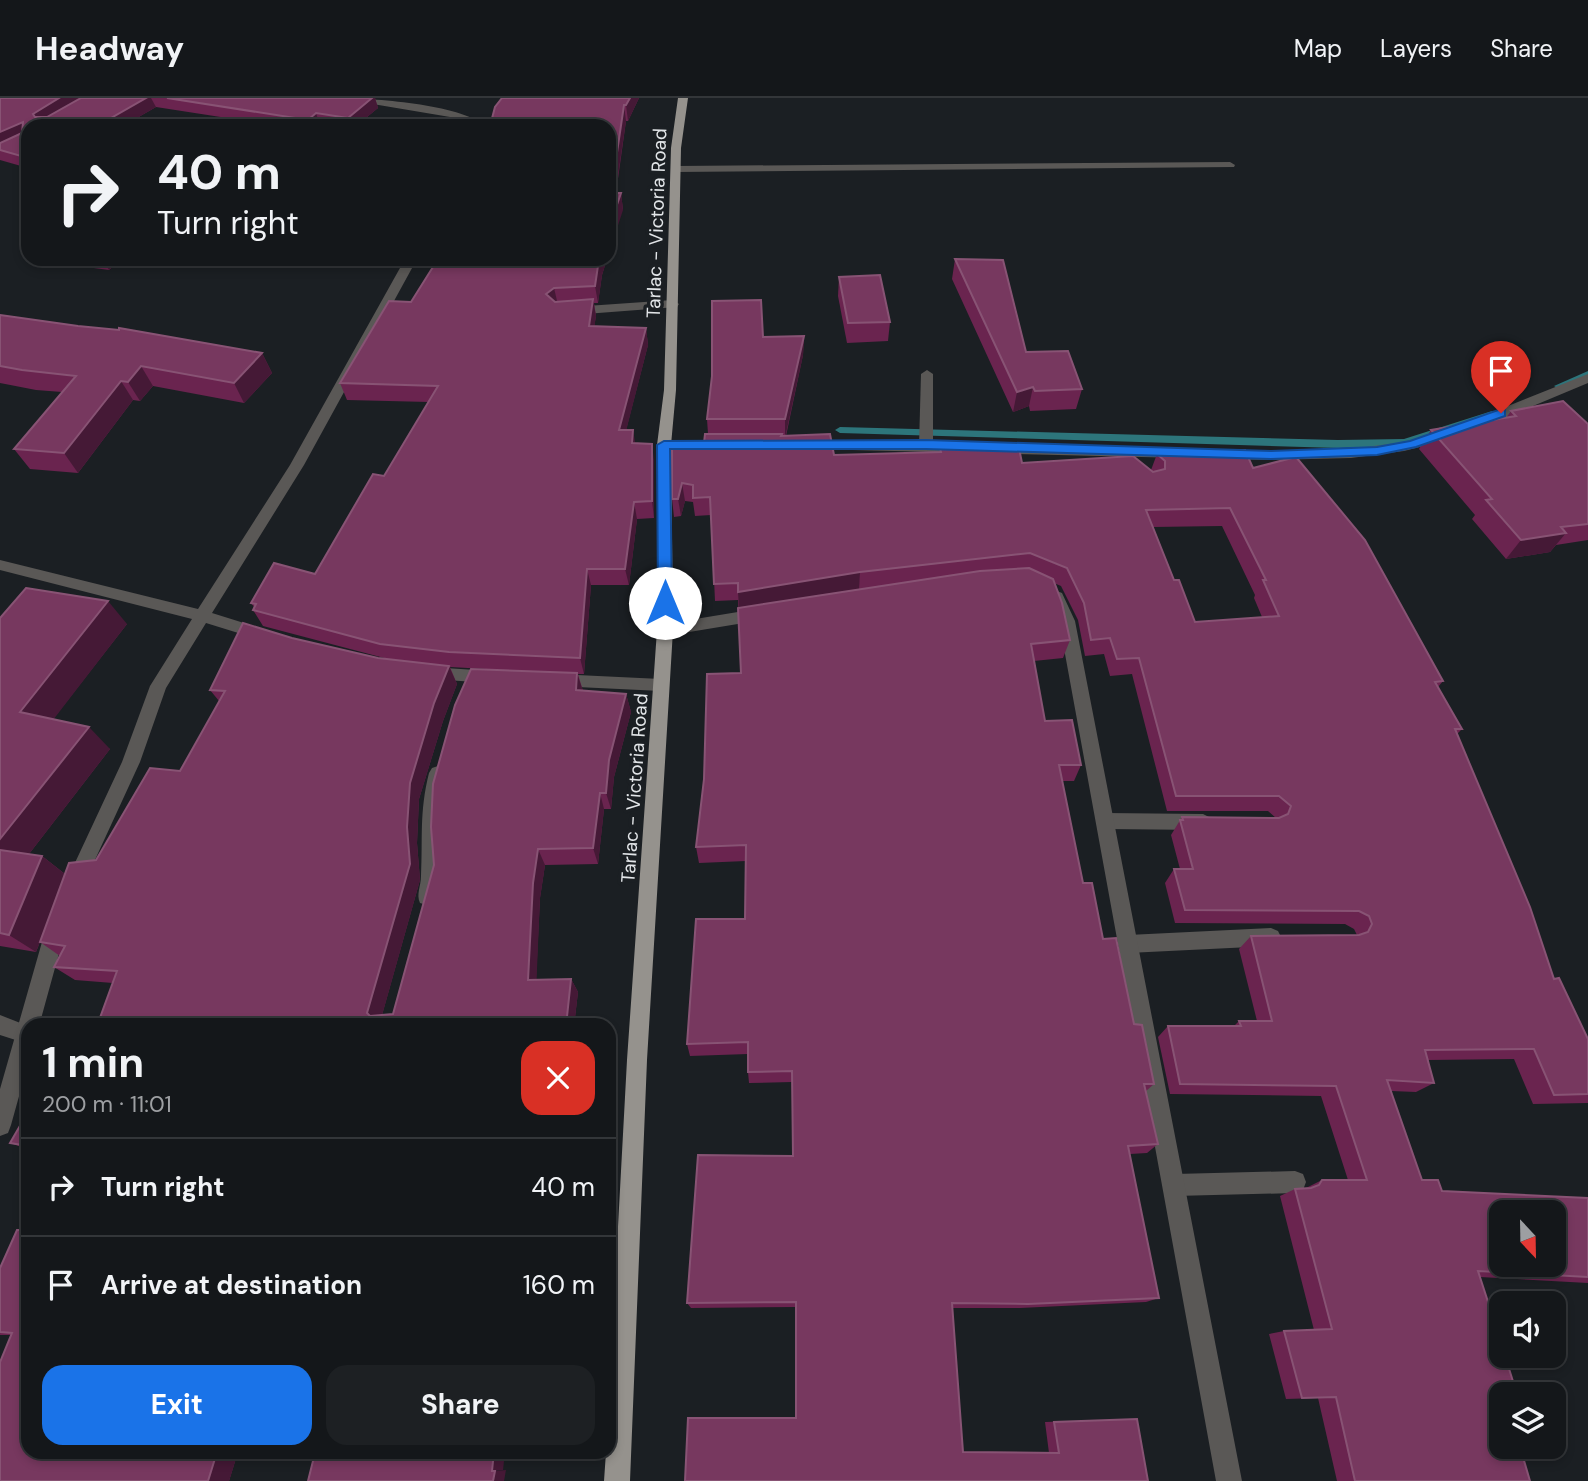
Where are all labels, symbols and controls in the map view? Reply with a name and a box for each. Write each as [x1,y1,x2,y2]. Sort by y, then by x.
text: Headway [35,27,184,70]
text: Map [1294,33,1342,64]
text: Layers [1380,33,1452,64]
text: Share [1490,33,1553,64]
street label: Tarlac - Victoria Road [641,128,672,318]
text: 40 m [157,140,281,204]
icon: right [42,147,133,238]
text: Turn right [157,202,299,244]
pin [1471,341,1531,413]
icon: arrive [1482,352,1520,390]
position arrow [628,566,702,640]
street label: Tarlac - Victoria Road [615,692,654,884]
text: 1 min [42,1035,144,1090]
button: close [521,1041,595,1115]
text: 200 m · 11:01 [42,1089,172,1119]
icon: right [42,1168,80,1206]
text: Turn right [101,1170,225,1204]
text: 40 m [531,1170,595,1204]
north arrow [1489,1200,1566,1278]
map controls [1489,1200,1566,1459]
icon: arrive [42,1266,80,1304]
text: Arrive at destination [101,1268,362,1302]
text: 160 m [523,1268,595,1302]
button: sound [1489,1291,1566,1368]
button: Exit [42,1365,312,1445]
button: Share [326,1365,595,1445]
button: layers [1489,1382,1566,1459]

